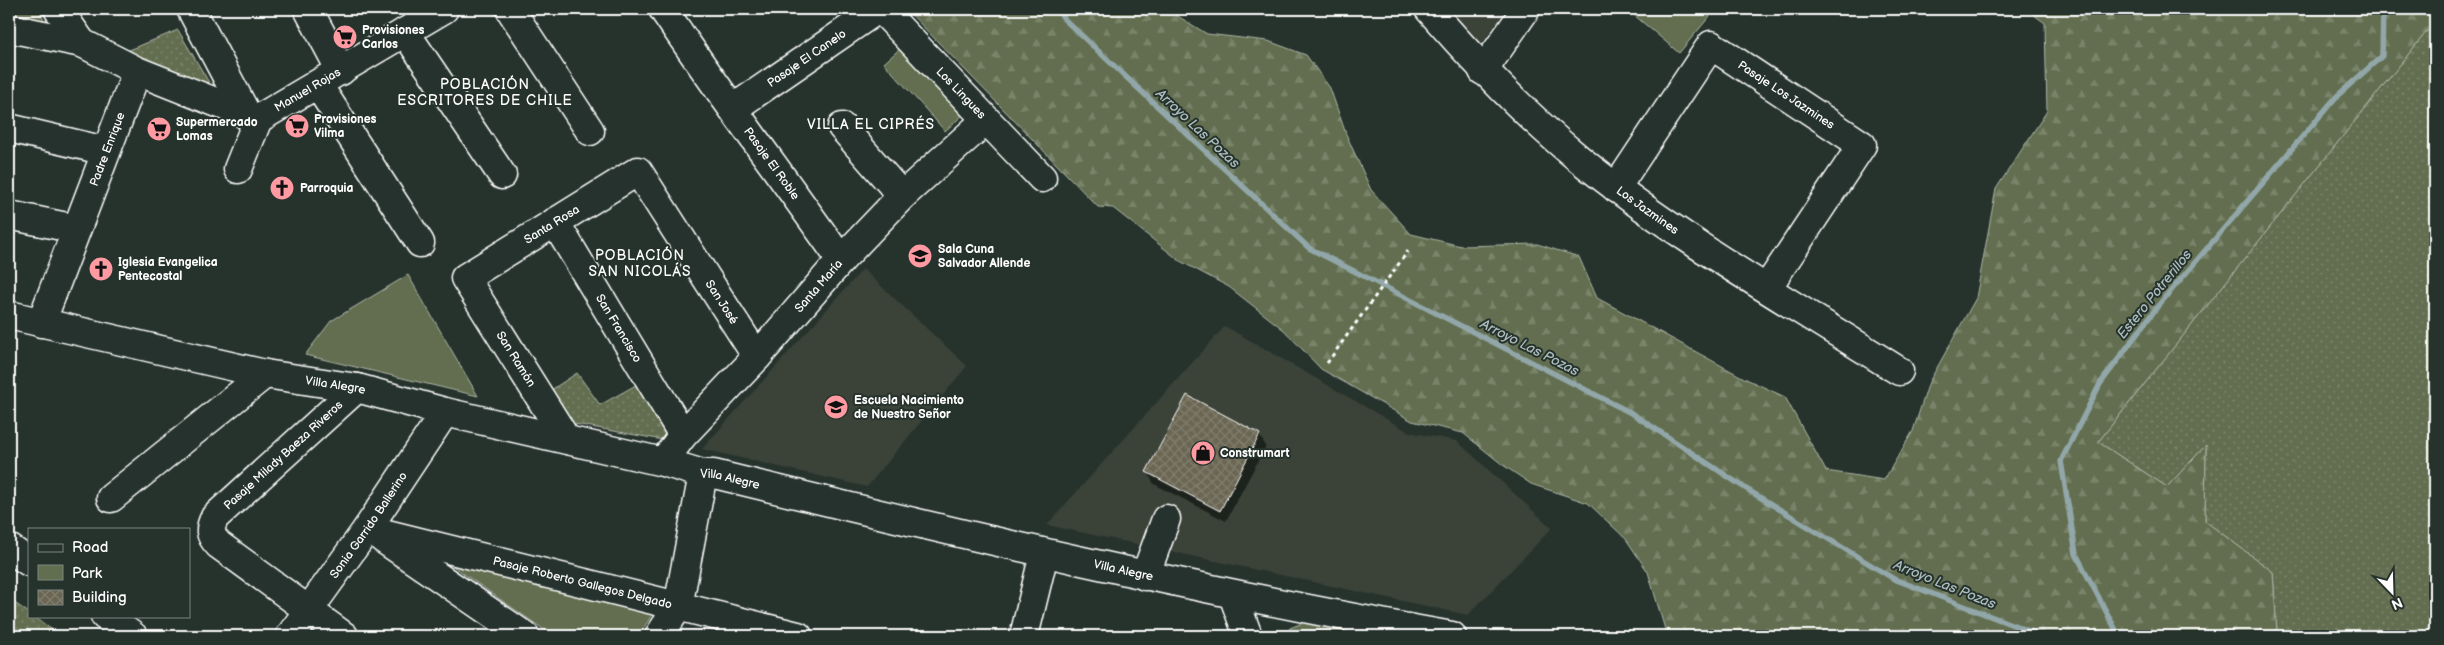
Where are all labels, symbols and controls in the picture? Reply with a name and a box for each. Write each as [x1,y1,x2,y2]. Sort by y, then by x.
place label: Provisiones Carlos [362,23,425,52]
supermarket icon: Provisiones Carlos [332,24,358,50]
street label: Pasaje El Canelo [764,26,849,91]
street label: Pasaje Los Jazmines [1735,58,1837,133]
street label: Los Lingues [933,64,989,122]
street label: Manuel Rojas [272,65,344,116]
district label: POBLACIÓN ESCRITORES DE CHILE [397,75,573,109]
water label: Arroyo Las Pozas [1151,84,1243,172]
street label: Padre Enrique [87,110,129,188]
place label: Provisiones Vilma [314,112,377,141]
supermarket icon: Provisiones Vilma [284,113,310,139]
place label: Supermercado Lomas [176,115,258,144]
district label: VILLA EL CIPRÉS [807,115,935,133]
supermarket icon: Supermercado Lomas [146,116,172,142]
street label: Pasaje El Roble [740,125,803,203]
church icon: Parroquia [269,175,295,201]
place label: Parroquia [300,181,354,196]
street label: Los Jazmines [1613,183,1681,238]
street label: Santa Rosa [522,202,583,248]
place label: Sala Cuna Salvador Allende [938,242,1030,271]
school or university icon: Sala Cuna Salvador Allende [907,243,933,269]
district label: POBLACIÓN SAN NICOLÁS [588,246,692,280]
water label: Estero Potrerillos [2113,246,2195,342]
place label: Iglesia Evangelica Pentecostal [118,255,218,284]
church icon: Iglesia Evangelica Pentecostal [88,256,114,282]
street label: Santa María [792,257,846,316]
street label: San José [702,277,741,327]
street label: San Francisco [592,292,645,366]
water label: Arroyo Las Pozas [1477,315,1582,380]
street label: San Ramón [493,329,539,390]
street label: Villa Alegre [304,373,367,398]
place label: Escuela Nacimiento de Nuestro Señor [854,393,964,422]
school or university icon: Escuela Nacimiento de Nuestro Señor [823,394,849,420]
street label: Pasaje Milady Baeza Riveros [221,397,346,513]
shop icon: Construmart [1190,440,1216,466]
place label: Construmart [1220,446,1290,461]
street label: Villa Alegre [700,467,761,493]
street label: Sonia Garrido Ballerino [327,469,411,582]
legend [28,528,190,618]
text: Road [72,538,108,557]
street label: Pasaje Roberto Gallegos Delgado [491,554,674,612]
water label: Arroyo Las Pozas [1890,556,1998,613]
street label: Villa Alegre [1092,557,1155,585]
text: Park [72,564,103,583]
north arrow [2366,568,2416,618]
text: Building [72,588,127,607]
text: N [2389,594,2405,613]

